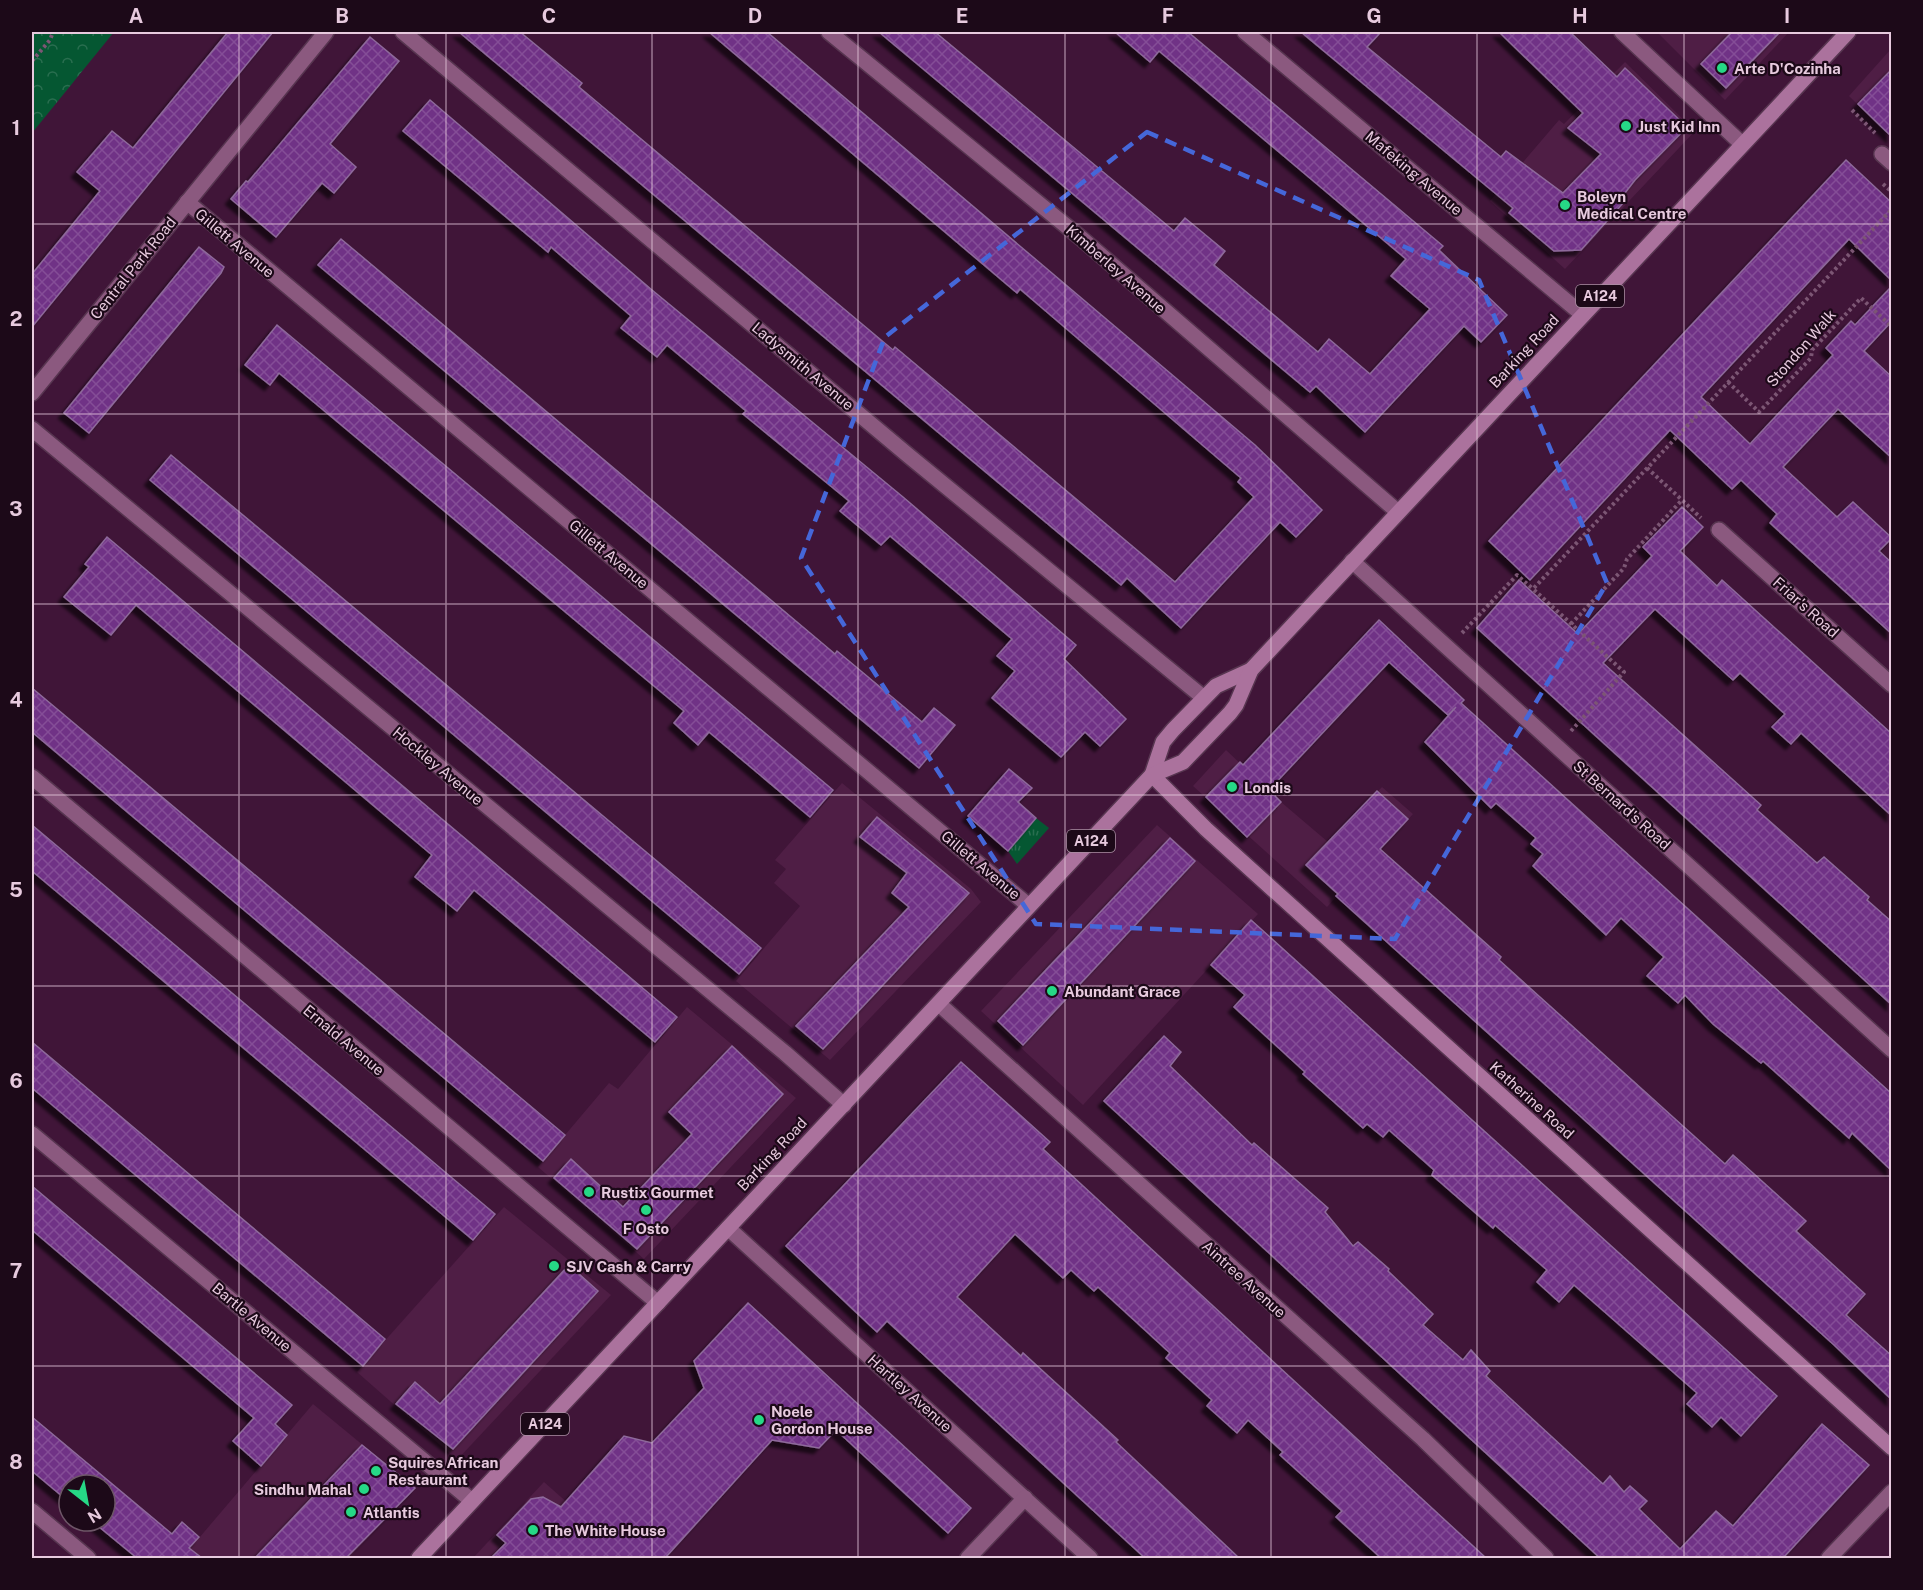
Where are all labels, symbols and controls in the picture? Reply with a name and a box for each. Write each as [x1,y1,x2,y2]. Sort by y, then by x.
text: A [129,4,143,28]
text: B [335,4,349,28]
text: C [542,4,556,28]
text: D [748,4,762,28]
text: E [956,4,968,28]
text: F [1162,4,1174,28]
text: G [1366,4,1382,28]
text: H [1572,4,1588,28]
text: I [1784,4,1790,28]
place label: Arte D'Cozinha [1734,60,1841,77]
marker: Arte D'Cozinha [1715,61,1729,75]
text: 1 [12,116,20,140]
place label: Just Kid Inn [1638,118,1720,135]
marker: Just Kid Inn [1619,119,1633,133]
street label: Mafeking Avenue [1362,128,1466,218]
place label: Boleyn Medical Centre [1577,188,1686,222]
marker: Boleyn Medical Centre [1558,198,1572,212]
street label: Gillett Avenue [192,205,278,281]
street label: Central Park Road [87,214,179,322]
street label: Kimberley Avenue [1063,221,1169,317]
road number: A124 [1576,285,1624,307]
street label: Stondon Walk [1763,306,1839,390]
text: 2 [10,307,22,331]
street label: Barking Road [1486,311,1562,391]
street label: Ladysmith Avenue [749,319,857,413]
text: 3 [9,497,23,521]
street label: Gillett Avenue [566,516,652,592]
street label: Friar's Road [1770,573,1842,641]
text: 4 [9,688,23,712]
street label: Hockley Avenue [390,723,486,809]
street label: St Bernard's Road [1570,757,1674,853]
place label: Londis [1244,779,1291,796]
marker: Londis [1225,780,1239,794]
street label: Gillett Avenue [938,827,1024,903]
road number: A124 [1067,830,1115,852]
text: 5 [9,878,23,902]
place label: Abundant Grace [1064,983,1180,1000]
marker: Abundant Grace [1045,984,1059,998]
street label: Ernald Avenue [300,1001,388,1079]
street label: Katherine Road [1487,1058,1577,1142]
text: 6 [9,1069,23,1093]
street label: Barking Road [734,1114,810,1194]
place label: Rustix Gourmet [601,1184,714,1201]
marker: Rustix Gourmet [582,1185,596,1199]
marker: F Osto [639,1203,653,1217]
place label: F Osto [623,1220,670,1237]
street label: Aintree Avenue [1199,1237,1289,1321]
place label: SJV Cash & Carry [566,1258,691,1275]
text: 7 [10,1259,22,1283]
marker: SJV Cash & Carry [547,1259,561,1273]
street label: Bartle Avenue [209,1279,295,1355]
street label: Hartley Avenue [865,1351,955,1435]
place label: Noele Gordon House [771,1403,873,1437]
road number: A124 [521,1413,569,1435]
marker: Noele Gordon House [752,1413,766,1427]
text: 8 [9,1450,23,1474]
place label: Squires African Restaurant [388,1454,498,1488]
marker: Squires African Restaurant [369,1464,383,1478]
north arrow [57,1473,117,1533]
place label: Sindhu Mahal [254,1481,352,1498]
marker: Sindhu Mahal [357,1482,371,1496]
text: N [84,1504,105,1527]
place label: Atlantis [363,1504,420,1521]
marker: Atlantis [344,1505,358,1519]
place label: The White House [545,1522,666,1539]
marker: The White House [526,1523,540,1537]

